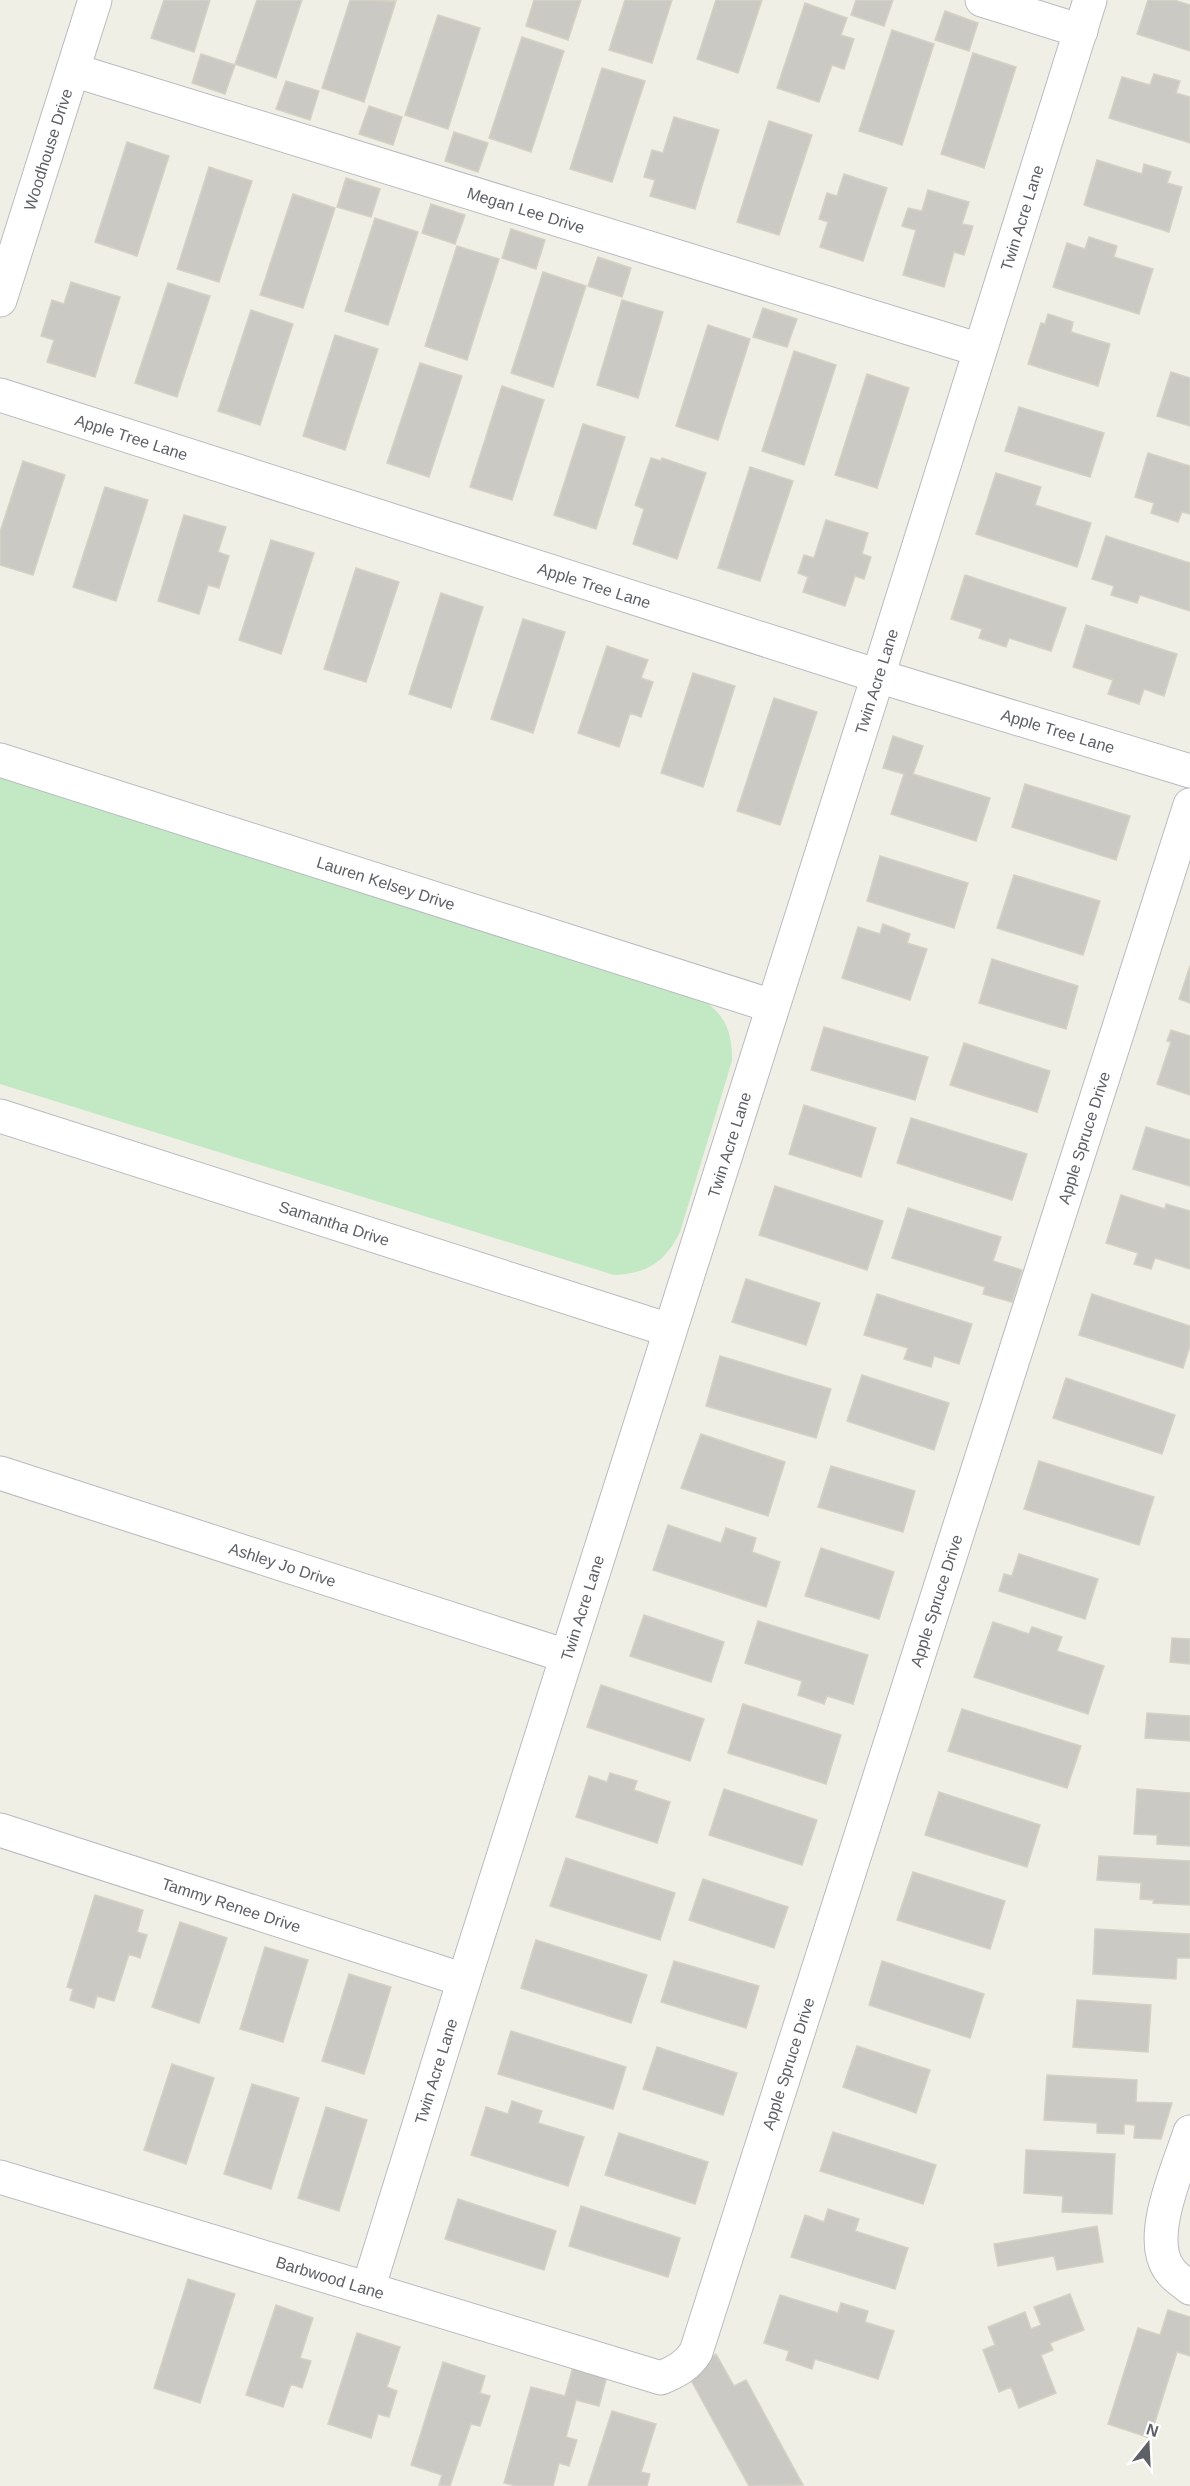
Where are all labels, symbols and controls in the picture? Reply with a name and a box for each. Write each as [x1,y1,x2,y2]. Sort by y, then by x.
street label: Woodhouse Drive [20,86,75,212]
street label: Twin Acre Lane [997,163,1046,272]
street label: Megan Lee Drive [465,184,587,236]
street label: Apple Tree Lane [73,411,190,463]
street label: Apple Tree Lane [536,559,653,611]
street label: Twin Acre Lane [852,627,901,736]
street label: Apple Tree Lane [999,706,1117,756]
street label: Lauren Kelsey Drive [315,853,457,913]
street label: Apple Spruce Drive [1055,1069,1113,1206]
street label: Twin Acre Lane [705,1090,754,1199]
street label: Samantha Drive [277,1197,392,1249]
street label: Apple Spruce Drive [907,1532,965,1669]
street label: Ashley Jo Drive [227,1539,338,1590]
street label: Twin Acre Lane [557,1553,607,1663]
street label: Tammy Renee Drive [160,1874,303,1935]
street label: Apple Spruce Drive [759,1995,817,2132]
street label: Twin Acre Lane [411,2016,460,2126]
street label: Barbwood Lane [274,2253,386,2302]
north arrow [1118,2414,1178,2474]
text: N [1144,2420,1161,2440]

